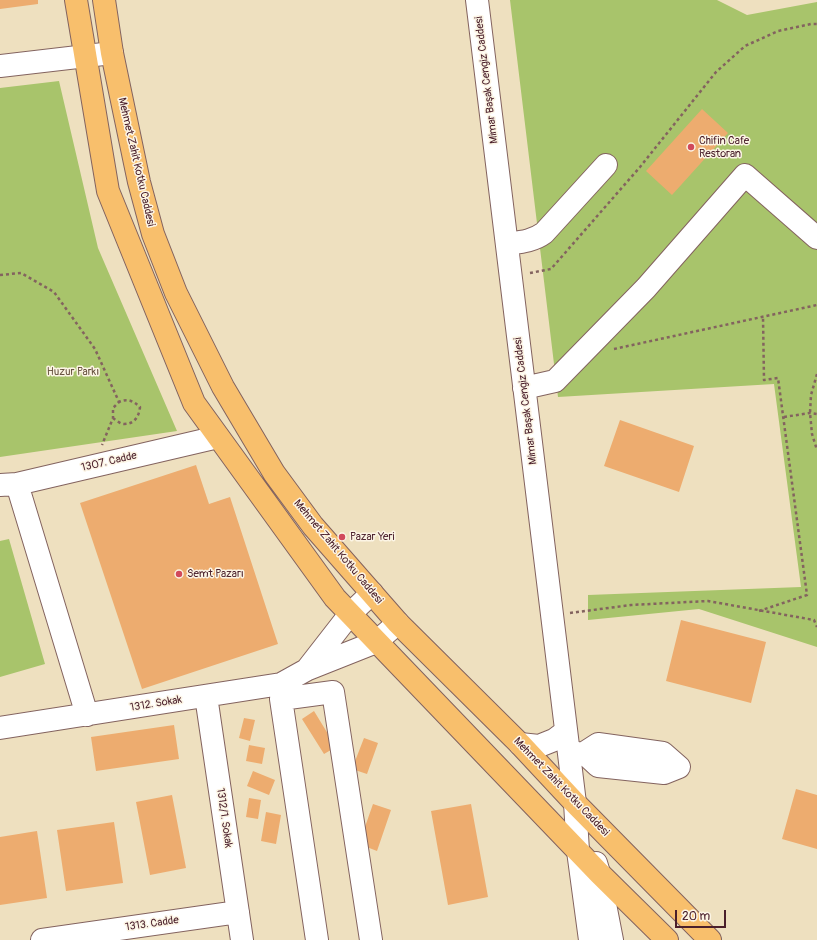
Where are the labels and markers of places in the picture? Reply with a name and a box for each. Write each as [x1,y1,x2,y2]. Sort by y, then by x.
place label: Chifin Cafe Restoran [699,134,749,160]
marker: Chifin Cafe Restoran [686,142,696,152]
place label: Pazar Yeri [350,530,394,544]
marker: Pazar Yeri [337,532,347,542]
place label: Semt Pazarı [187,567,244,581]
marker: Semt Pazarı [174,569,184,579]

